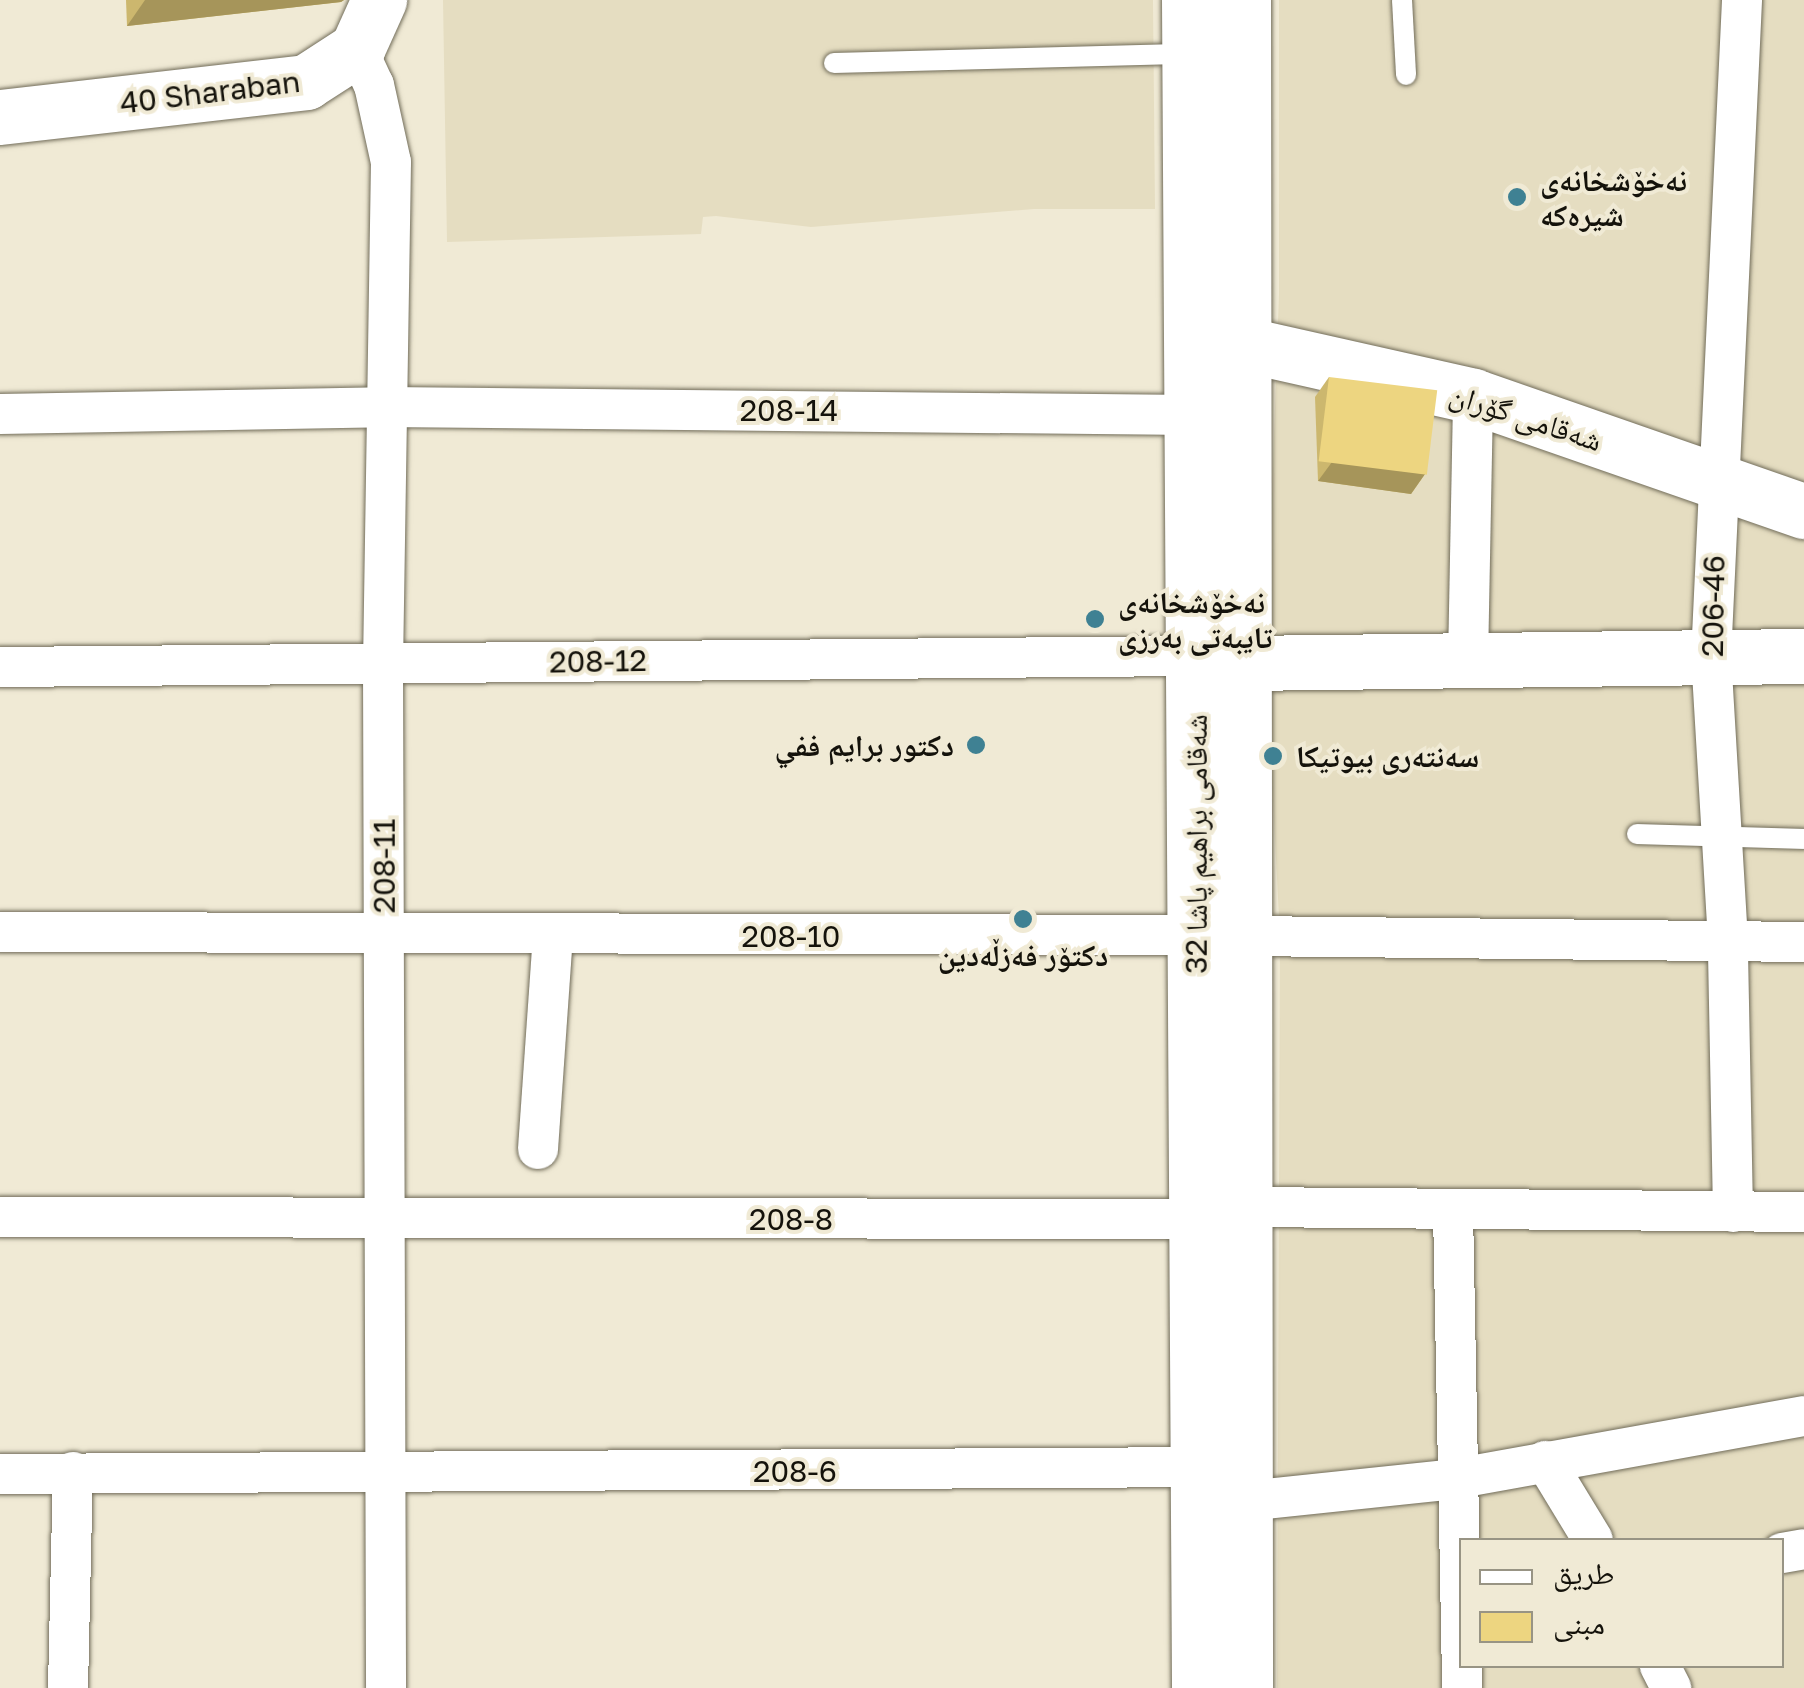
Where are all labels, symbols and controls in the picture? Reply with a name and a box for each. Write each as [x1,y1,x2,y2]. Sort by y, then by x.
street label: 40 Sharaban [118,63,302,121]
place label: نەخۆشخانەی شیرەکە [1540,162,1687,232]
marker: نەخۆشخانەی شیرەکە [1504,184,1530,210]
street label: شەقامی گۆران [1445,375,1607,459]
street label: 208-14 [740,392,838,428]
street label: 206-46 [1694,555,1732,657]
place label: نەخۆشخانەی تایبەتی بەرزی [1118,584,1272,654]
marker: نەخۆشخانەی تایبەتی بەرزی [1082,606,1108,632]
street label: 208-12 [549,642,647,680]
street label: شەقامی براهیم پاشا 32 [1178,714,1214,974]
place label: دكتور برايم ففي [774,727,954,763]
marker: دكتور برايم ففي [963,732,989,758]
place label: سەنتەری بیوتیکا [1296,738,1479,774]
marker: سەنتەری بیوتیکا [1260,743,1286,769]
street label: 208-11 [366,819,402,913]
marker: دکتۆر فەزڵەدین [1010,906,1036,932]
street label: 208-10 [742,918,840,954]
place label: دکتۆر فەزڵەدین [938,937,1108,973]
street label: 208-8 [749,1201,833,1237]
street label: 208-6 [753,1453,837,1489]
legend [1459,1538,1784,1668]
text: طريق [1553,1555,1614,1591]
text: مبنى [1553,1605,1605,1641]

